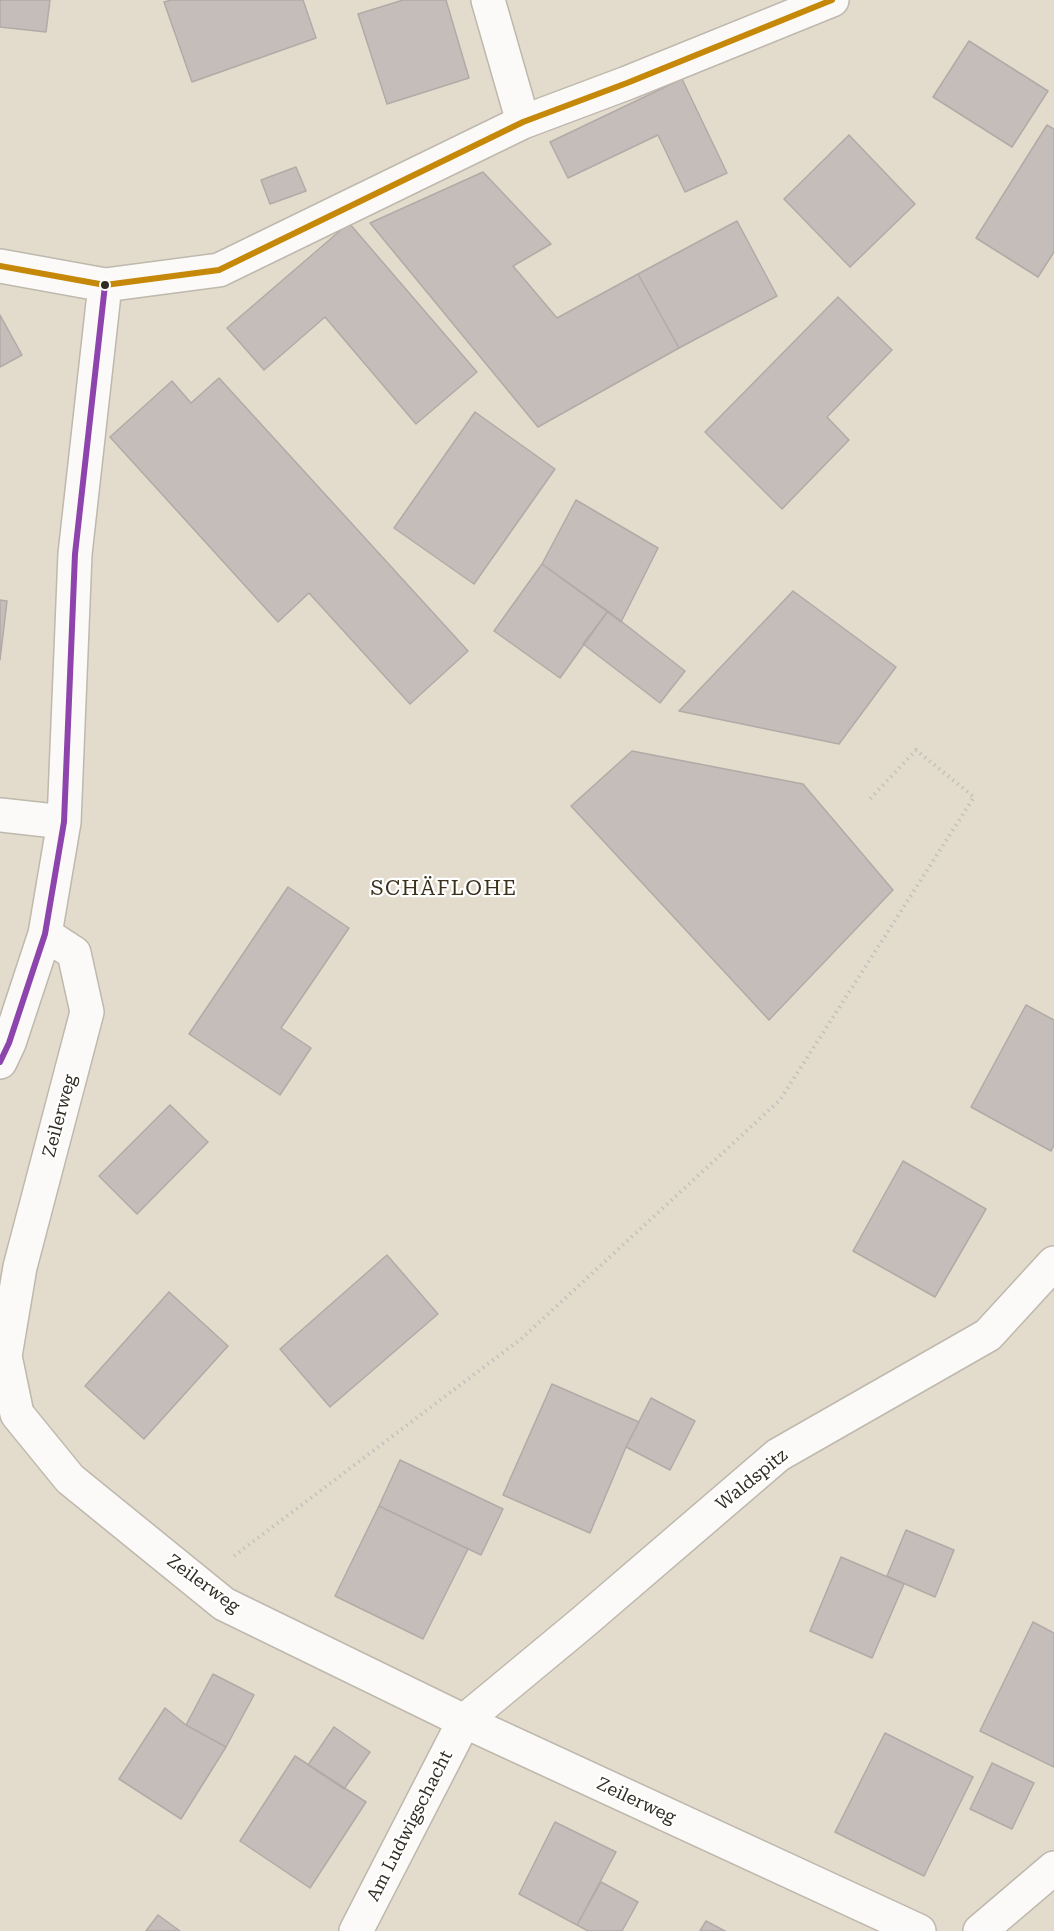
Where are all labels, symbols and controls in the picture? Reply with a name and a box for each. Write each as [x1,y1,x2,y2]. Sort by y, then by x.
unlabelled marker [99,279,111,291]
district label: SCHÄFLOHE [371,876,517,902]
street label: Zeilerweg [39,1072,81,1160]
street label: Waldspitz [712,1445,792,1515]
street label: Zeilerweg [162,1550,244,1618]
street label: Am Ludwigschacht [363,1747,457,1905]
street label: Zeilerweg [593,1773,679,1829]

